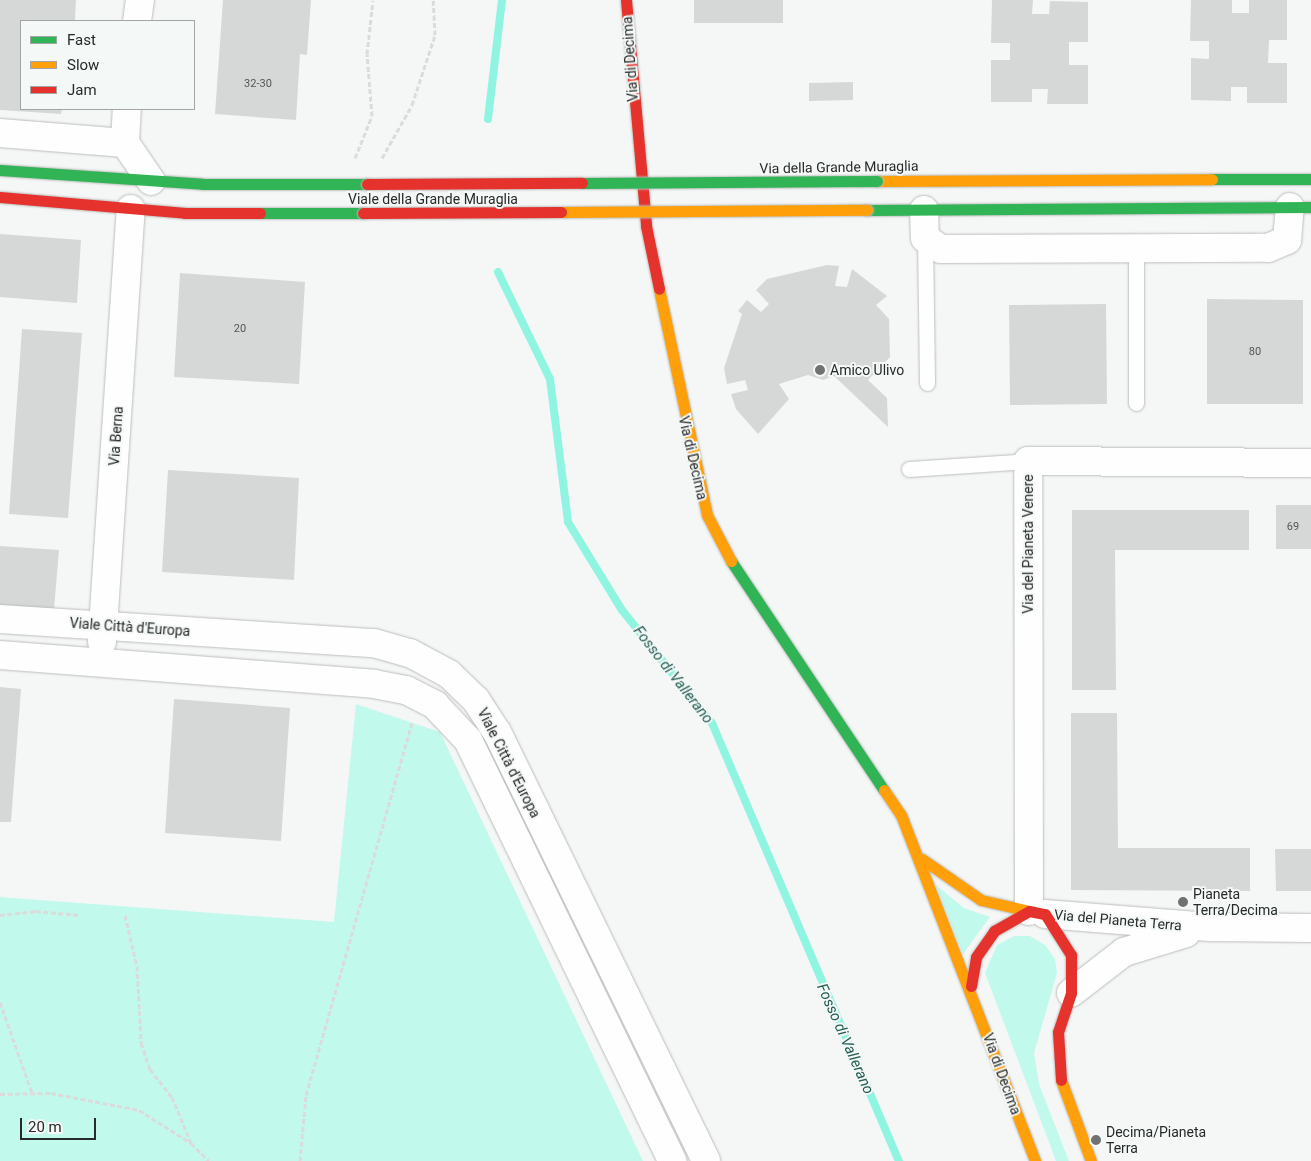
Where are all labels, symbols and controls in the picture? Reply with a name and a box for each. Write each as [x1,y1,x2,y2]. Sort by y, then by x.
street label: Via di Decima [619,16,641,102]
legend [20,20,195,110]
text: Fast [67,31,96,49]
text: Slow [67,56,99,74]
house number: 32-30 [244,77,272,91]
text: Jam [67,81,97,99]
street label: Via della Grande Muraglia [759,157,919,177]
street label: Viale della Grande Muraglia [348,191,518,207]
house number: 20 [234,322,246,336]
house number: 80 [1249,345,1261,359]
place label: Amico Ulivo [830,362,904,378]
marker: Amico Ulivo [814,364,826,376]
street label: Via Berna [106,406,126,466]
street label: Via di Decima [675,414,711,502]
street label: Via del Pianeta Venere [1020,474,1036,614]
house number: 69 [1287,520,1299,534]
street label: Viale Città d'Europa [69,614,191,640]
water label: Fosso di Vallerano [629,623,717,727]
street label: Viale Città d'Europa [474,705,544,821]
place label: Pianeta Terra/Decima [1193,886,1278,919]
marker: Pianeta Terra/Decima [1177,896,1189,908]
street label: Via del Pianeta Terra [1053,906,1183,934]
water label: Fosso di Vallerano [813,981,877,1097]
street label: Via di Decima [979,1031,1025,1117]
scale bar [22,1108,99,1140]
text: 20 m [28,1118,62,1136]
place label: Decima/Pianeta Terra [1106,1124,1206,1156]
marker: Decima/Pianeta Terra [1090,1134,1102,1146]

